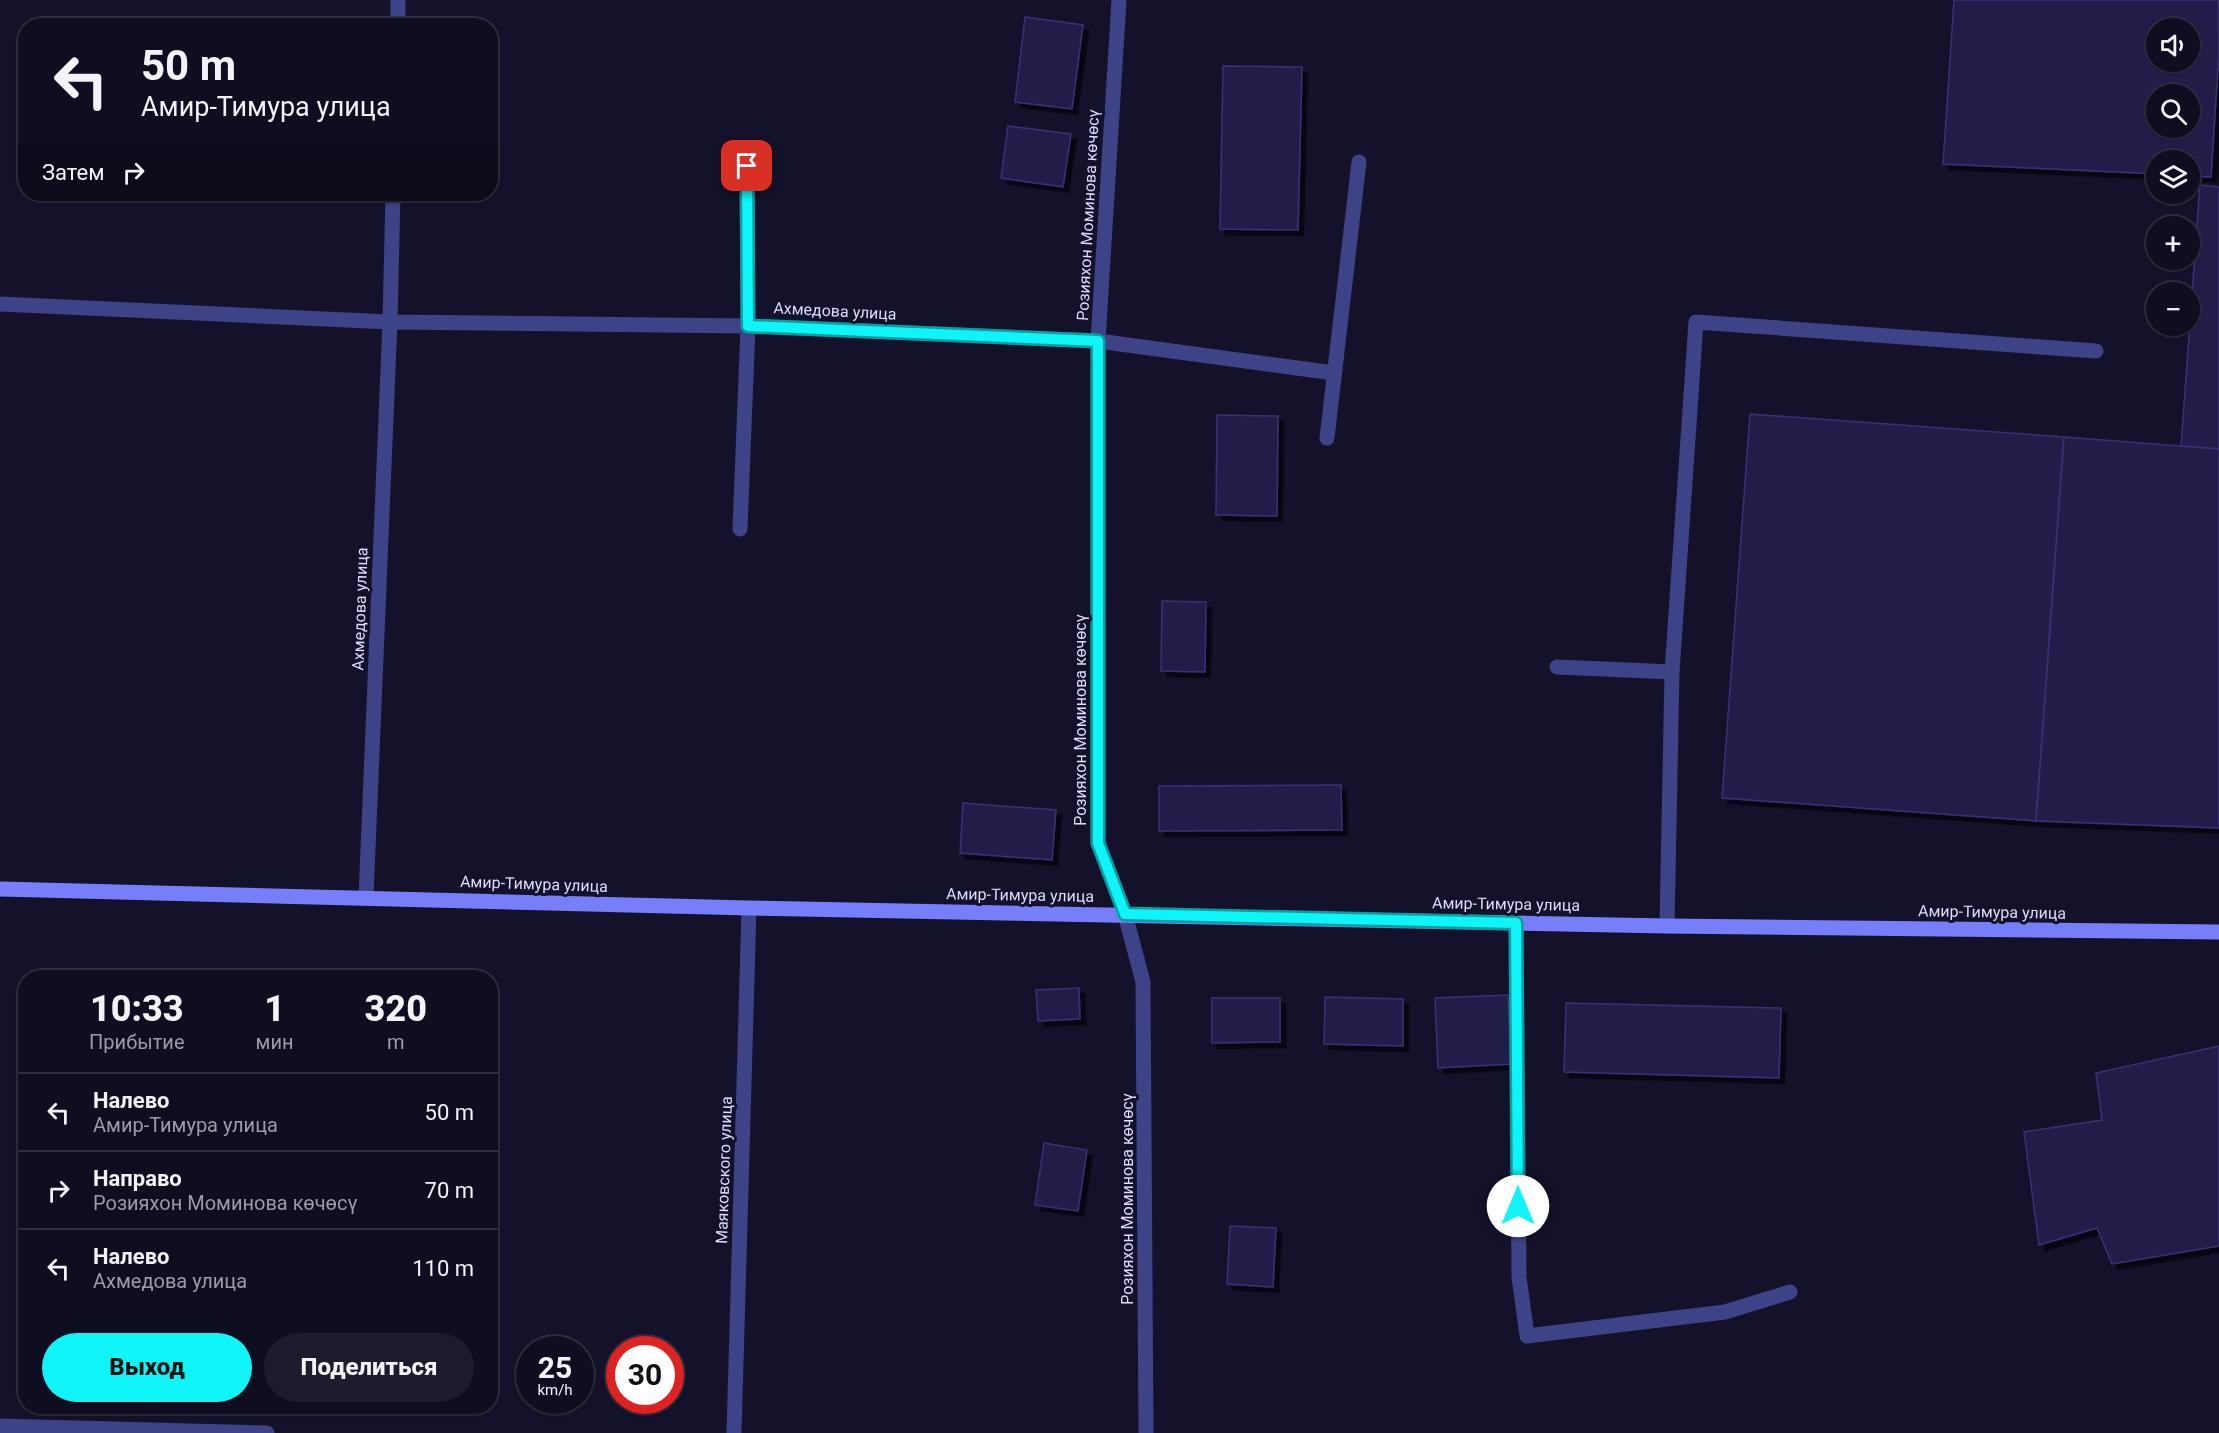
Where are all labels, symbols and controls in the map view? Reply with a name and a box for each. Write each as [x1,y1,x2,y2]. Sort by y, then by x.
map controls [2146,18,2200,336]
button: sound [2146,18,2200,72]
text: 50 m [141,41,236,90]
icon: left [42,42,120,120]
button: search [2146,84,2200,138]
text: Амир-Тимура улица [141,91,391,123]
street label: Розияхон Моминова көчөсү [1073,109,1103,321]
pin [721,140,772,191]
icon: arrive [730,149,763,182]
button: layers [2146,150,2200,204]
icon: right [117,156,150,189]
text: Затем [42,160,105,185]
button: + [2146,216,2200,270]
button: − [2146,282,2200,336]
street label: Ахмедова улица [773,298,897,324]
street label: Ахмедова улица [348,547,372,671]
street label: Розияхон Моминова көчөсү [1071,614,1090,826]
street label: Амир-Тимура улица [460,872,608,896]
street label: Амир-Тимура улица [946,884,1094,906]
street label: Амир-Тимура улица [1432,893,1580,915]
street label: Амир-Тимура улица [1918,901,2066,923]
text: 10:33 [90,988,184,1030]
text: 1 [264,988,285,1030]
text: 320 [365,988,427,1030]
text: Прибытие [89,1030,185,1054]
text: мин [256,1030,294,1054]
text: m [387,1030,405,1054]
text: Налево [93,1088,170,1113]
street label: Розияхон Моминова көчөсү [1118,1093,1137,1305]
icon: left [42,1096,75,1129]
street label: Маяковского улица [712,1096,736,1244]
text: 50 m [425,1100,474,1125]
text: Амир-Тимура улица [93,1113,278,1137]
text: Направо [93,1166,182,1191]
icon: right [42,1174,75,1207]
position arrow [1486,1174,1550,1238]
text: 70 m [425,1178,474,1203]
text: Розияхон Моминова көчөсү [93,1191,357,1215]
text: Налево [93,1244,170,1269]
icon: left [42,1252,75,1285]
text: 110 m [412,1256,474,1281]
text: Ахмедова улица [93,1269,247,1293]
button: Выход [42,1333,252,1402]
button: Поделиться [264,1333,474,1402]
speed limit sign: 30 [606,1336,684,1414]
text: 25 [538,1350,572,1385]
text: km/h [537,1381,573,1399]

